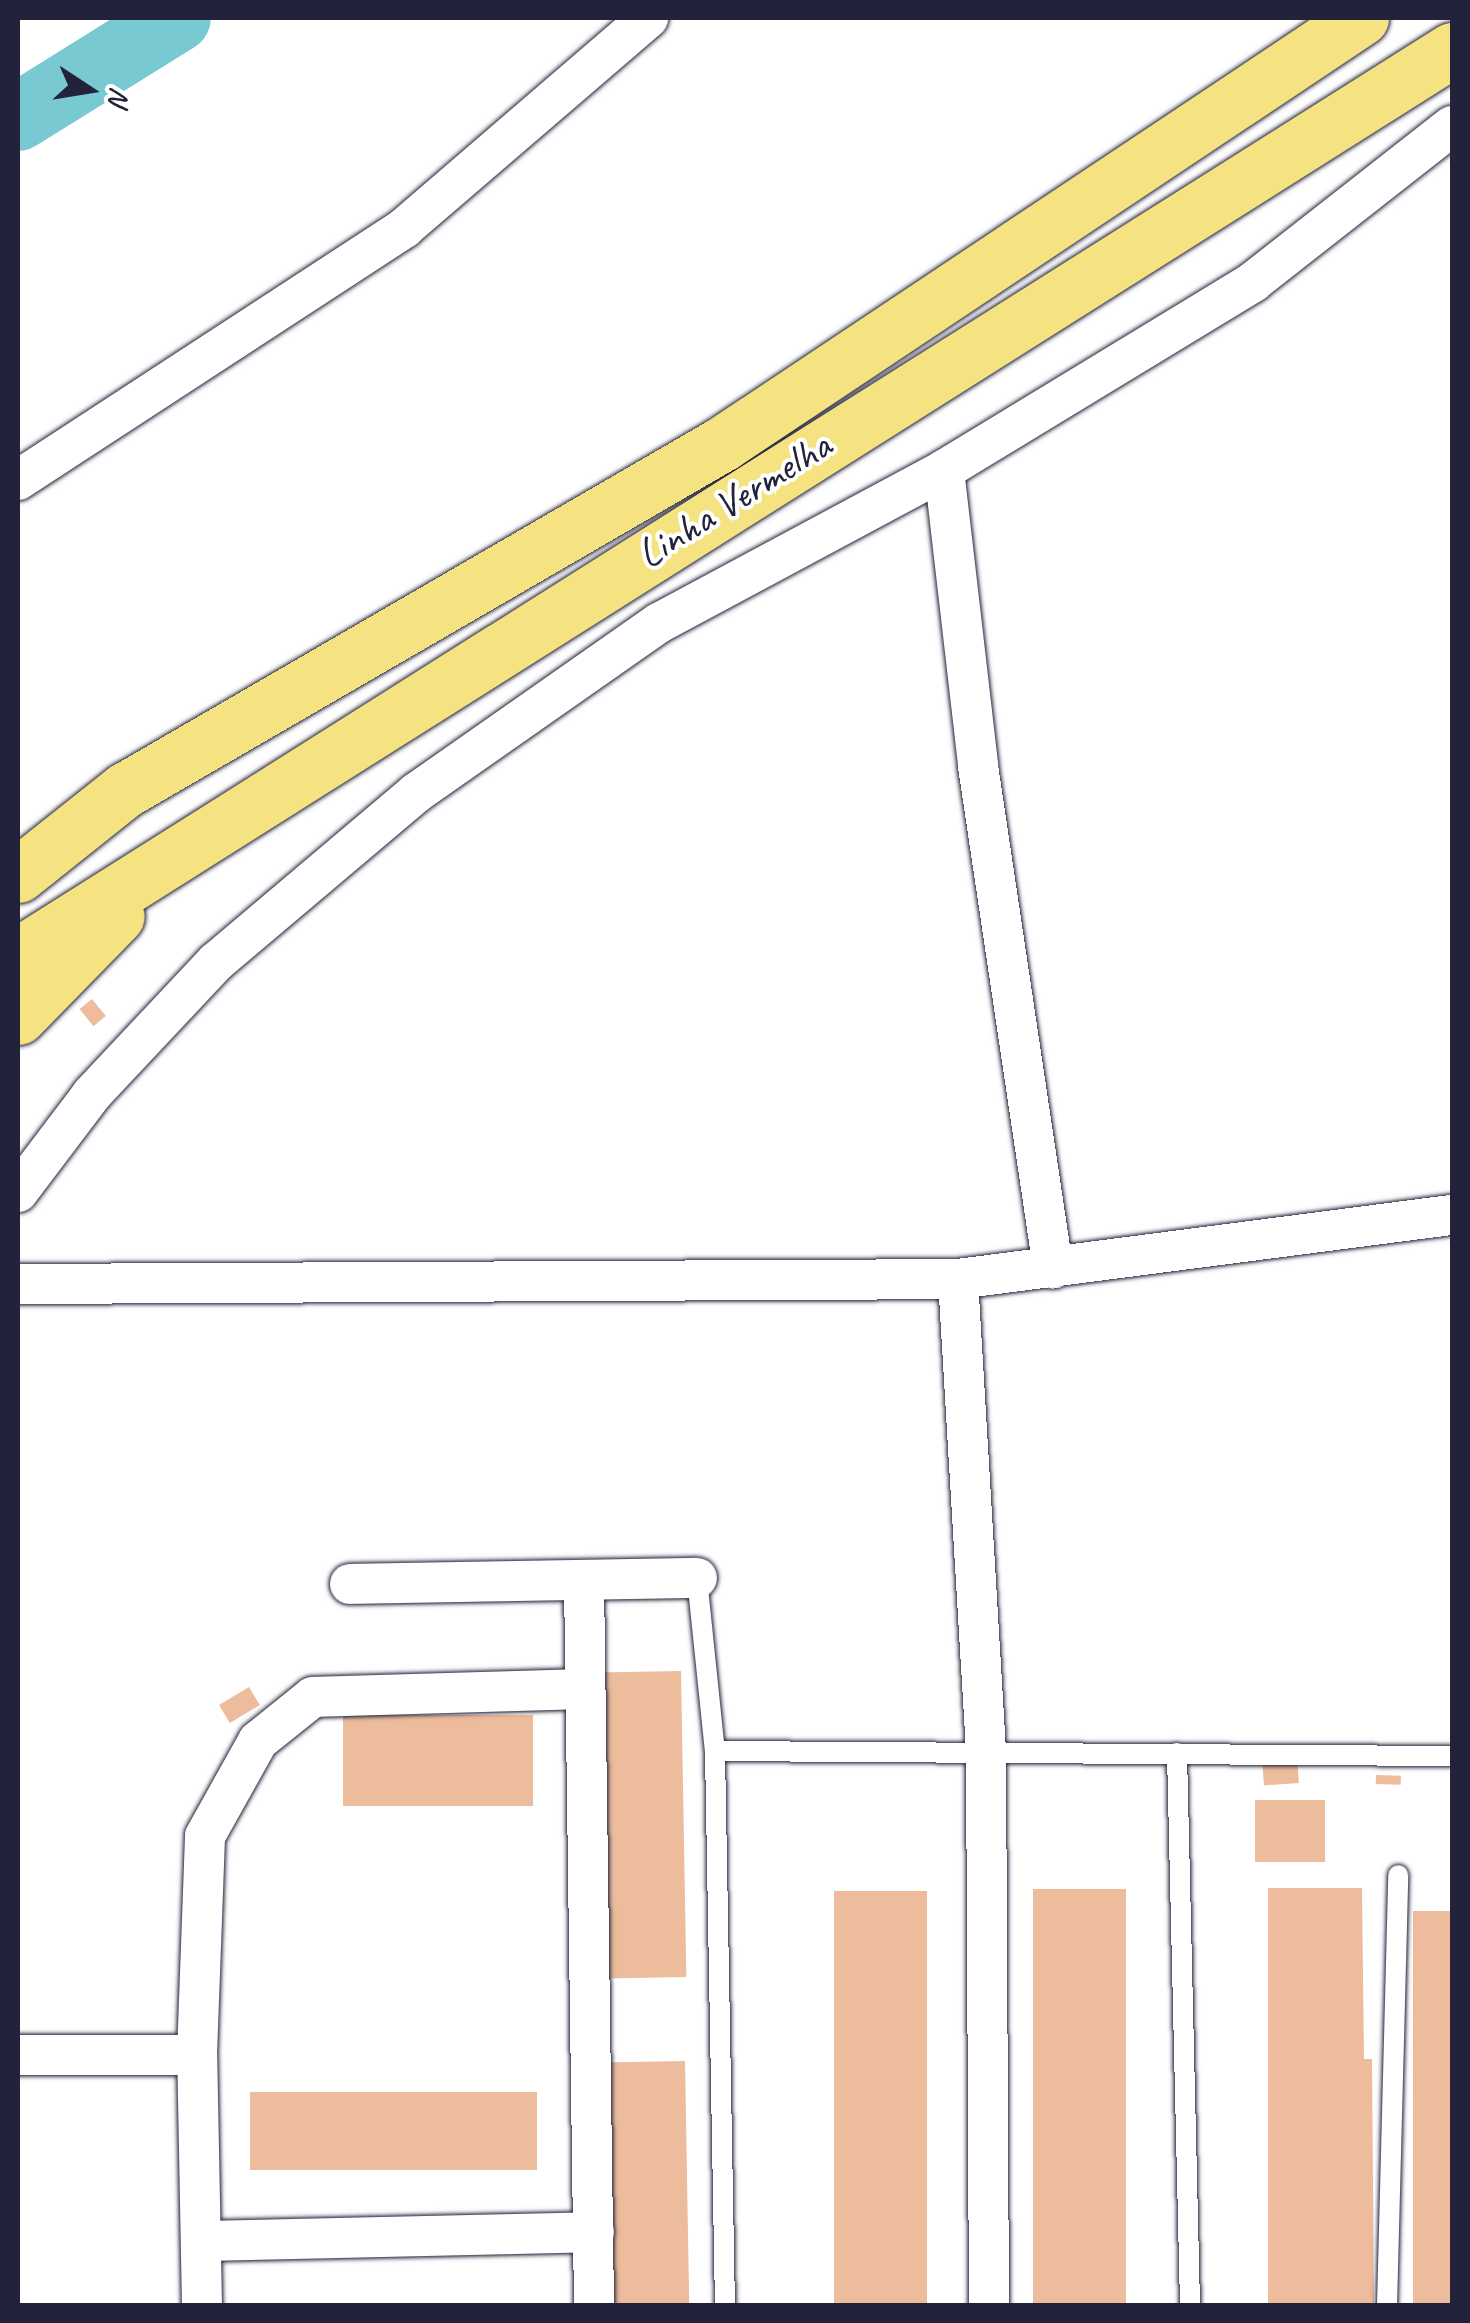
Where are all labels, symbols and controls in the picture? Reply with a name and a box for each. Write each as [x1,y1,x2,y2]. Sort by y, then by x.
north arrow [40,40,140,140]
text: N [101,84,139,108]
street label: Linha Vermelha [626,420,842,580]

